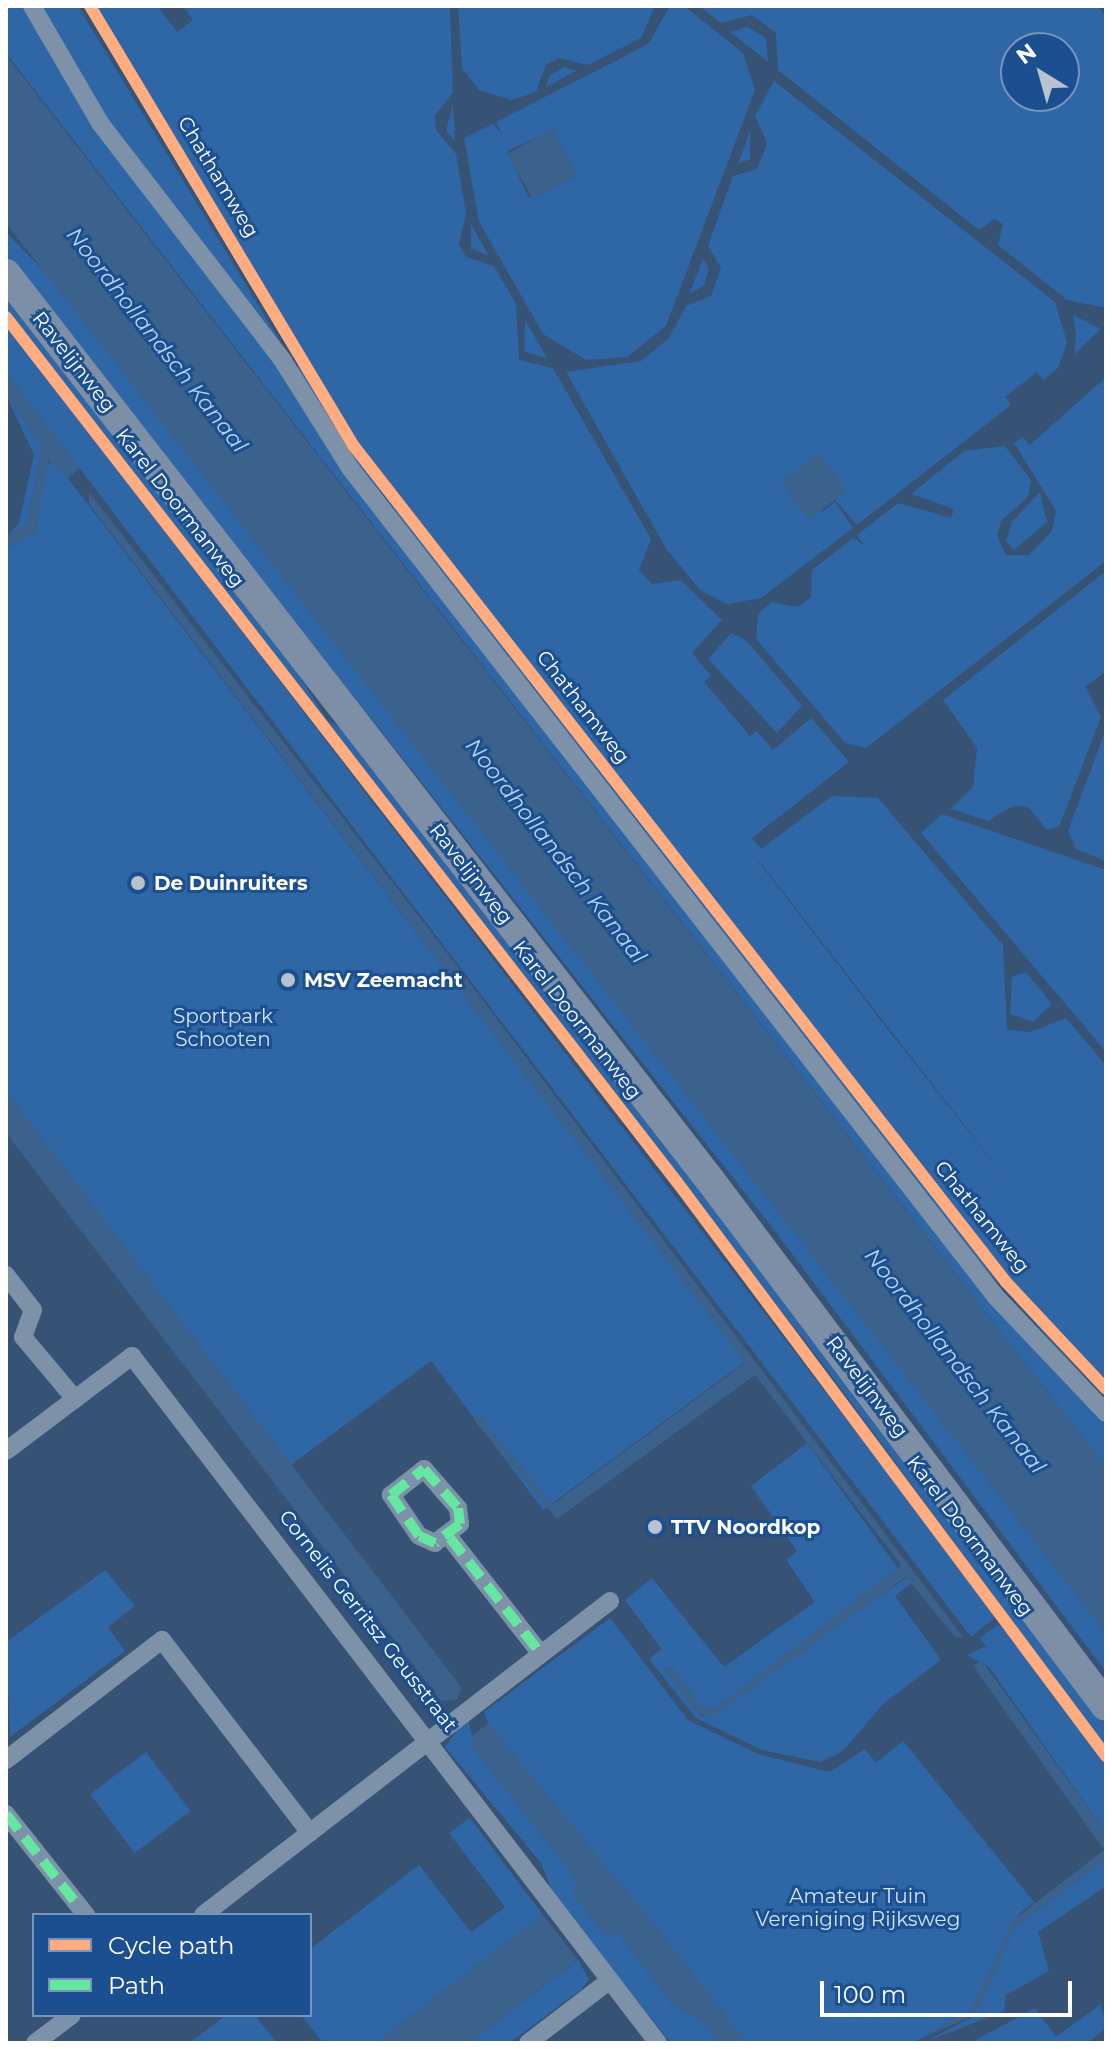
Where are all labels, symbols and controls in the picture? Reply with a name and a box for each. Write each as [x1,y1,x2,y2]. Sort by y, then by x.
north arrow [1000,32,1080,112]
text: N [1011,38,1042,70]
street label: Chathamweg [172,112,264,242]
water label: Noordhollandsch Kanaal [61,222,253,458]
street label: Ravelijnweg [27,307,121,417]
street label: Karel Doormanweg [110,424,250,592]
street label: Chathamweg [531,646,635,768]
water label: Noordhollandsch Kanaal [460,733,652,969]
street label: Ravelijnweg [424,819,518,929]
place label: De Duinruiters [154,871,308,895]
marker: De Duinruiters [129,874,147,892]
street label: Karel Doormanweg [507,936,647,1104]
place label: MSV Zeemacht [304,968,463,992]
marker: MSV Zeemacht [279,971,297,989]
park label: Sportpark Schooten [173,1005,273,1052]
street label: Chathamweg [930,1156,1034,1278]
water label: Noordhollandsch Kanaal [859,1243,1051,1479]
street label: Ravelijnweg [821,1331,913,1443]
street label: Karel Doormanweg [902,1451,1038,1621]
street label: Cornelis Gerritsz Geusstraat [274,1505,462,1737]
place label: TTV Noordkop [671,1515,820,1539]
marker: TTV Noordkop [646,1518,664,1536]
park label: Amateur Tuin Vereniging Rijksweg [756,1884,960,1931]
legend [32,1913,312,2017]
text: Cycle path [108,1931,235,1960]
scale bar [824,1965,1076,2015]
text: Path [108,1971,165,2000]
text: 100 m [834,1980,906,2009]

